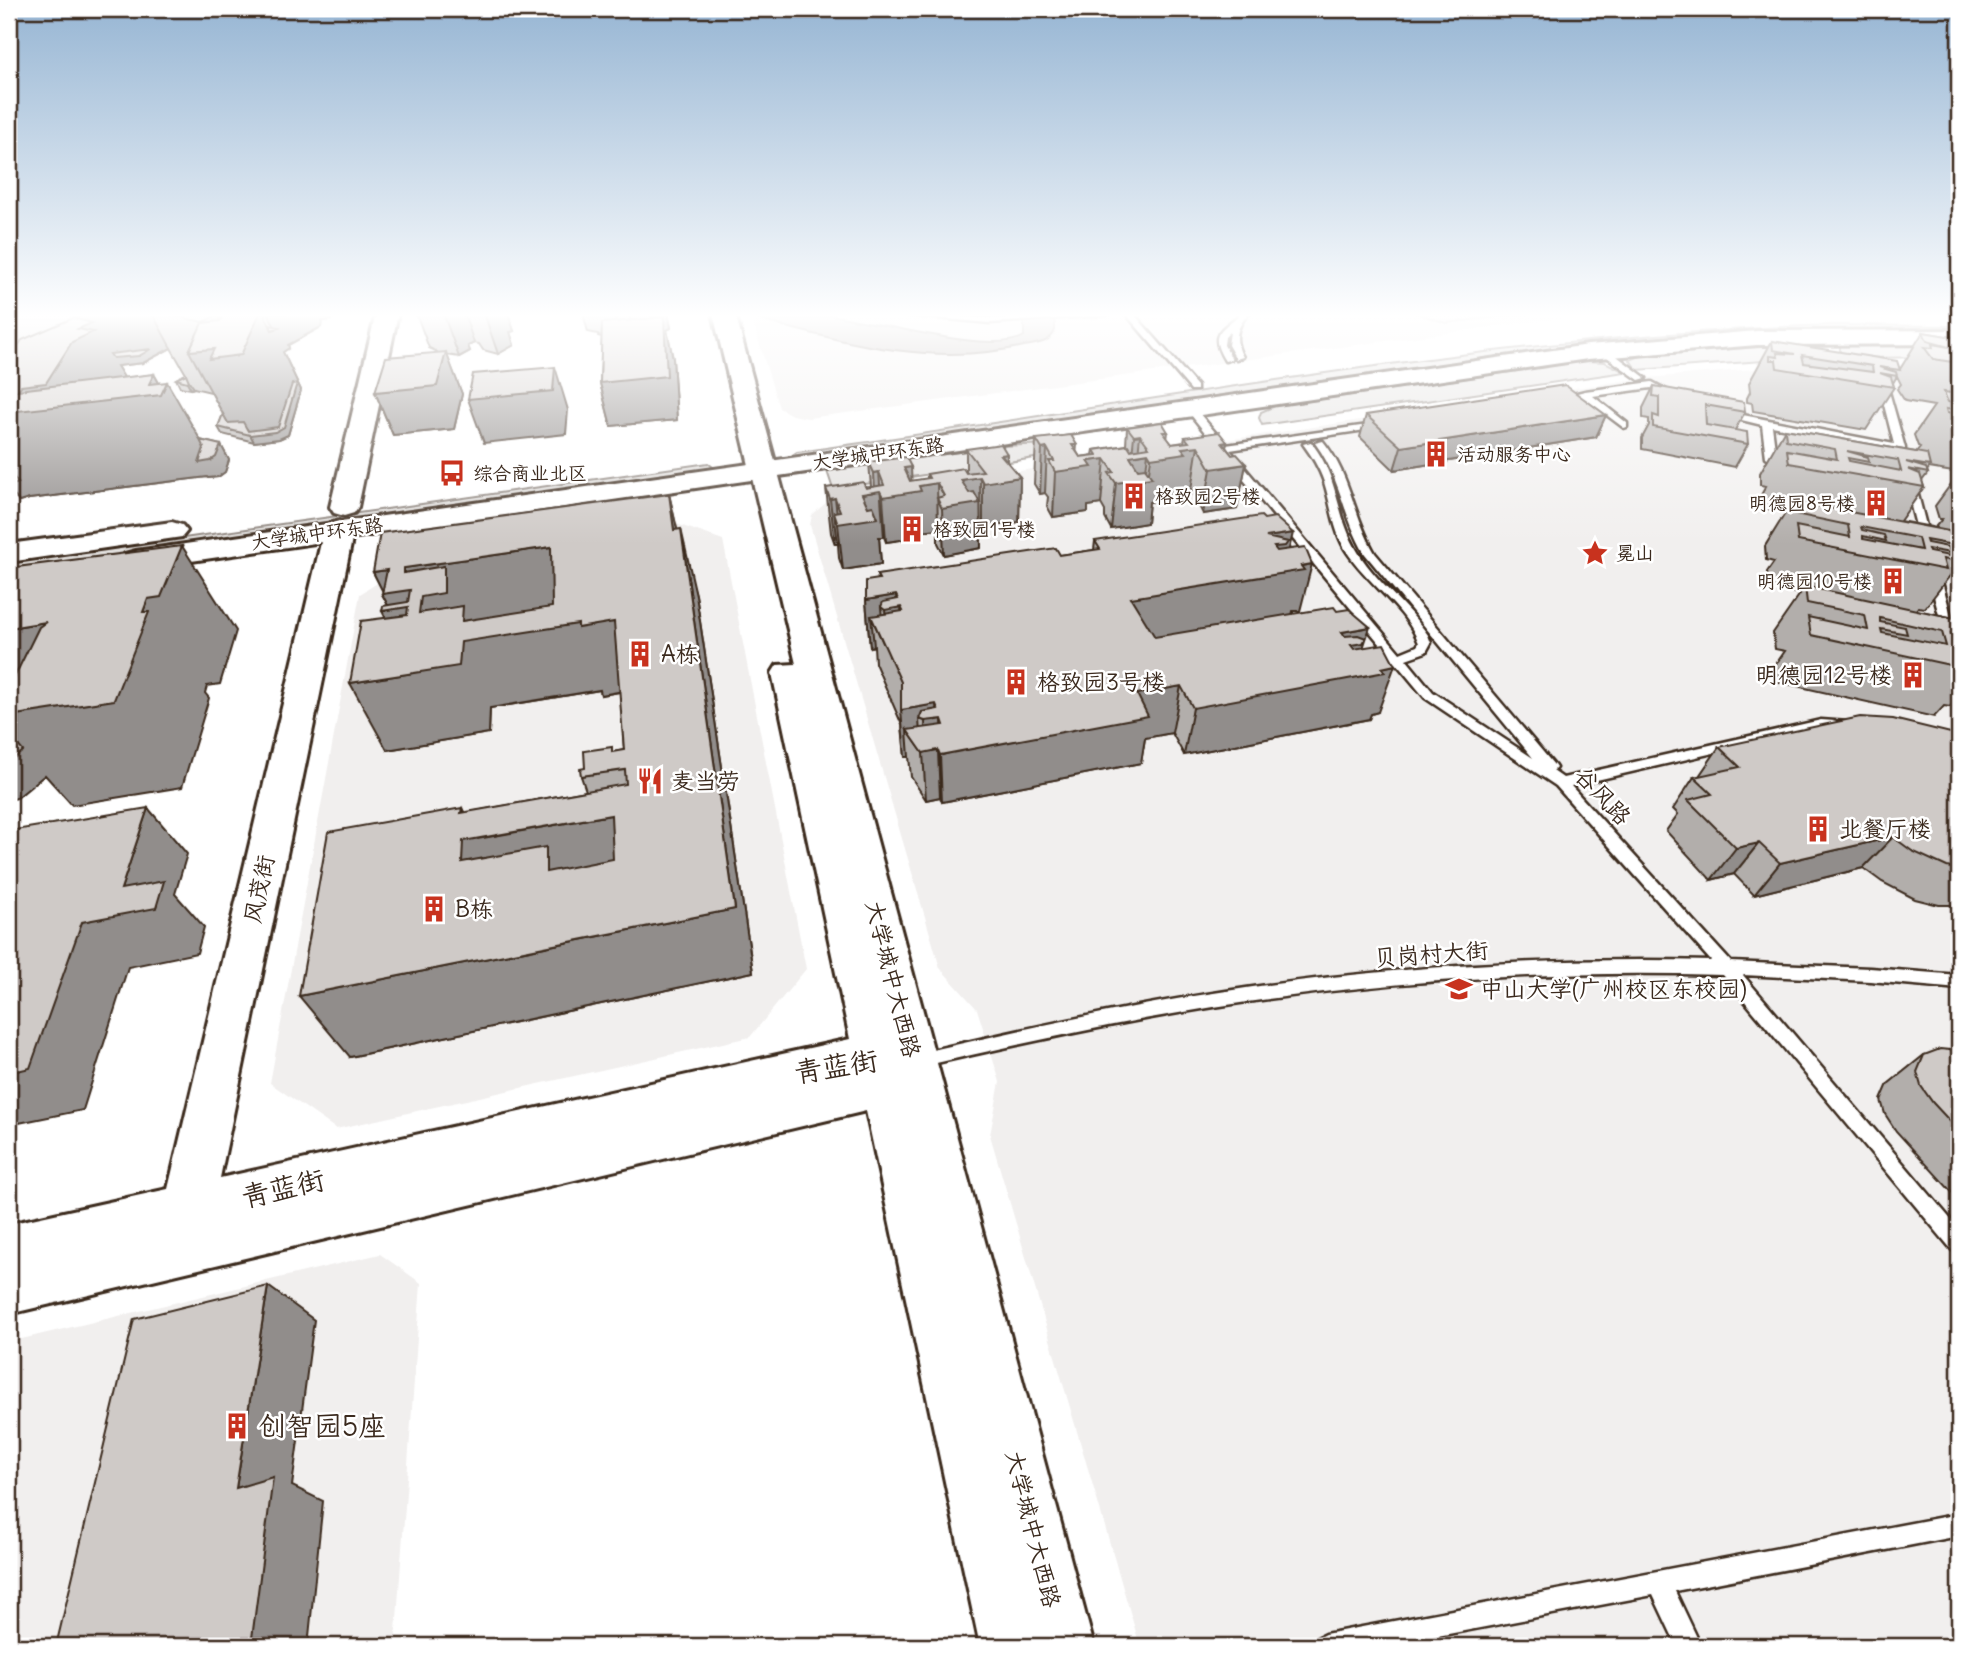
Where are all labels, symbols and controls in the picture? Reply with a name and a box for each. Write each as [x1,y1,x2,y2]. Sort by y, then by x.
street label: 大学城中环东路 [810,432,946,474]
building icon: 活动服务中心 [1421,439,1451,469]
place label: 活动服务中心 [1457,442,1571,466]
bus stop icon: 综合商业北区 [437,458,467,488]
place label: 综合商业北区 [473,461,587,485]
building icon: 格致园2号楼 [1119,481,1149,511]
place label: 格致园2号楼 [1155,484,1260,508]
building icon: 明德园8号楼 [1861,488,1891,518]
place label: 明德园8号楼 [1749,491,1855,515]
street label: 大学城中环东路 [249,512,385,554]
building icon: 格致园1号楼 [897,514,927,544]
place label: 格致园1号楼 [933,517,1036,541]
place icon: 冕山 [1580,538,1610,568]
place label: 冕山 [1616,541,1654,565]
building icon: 明德园10号楼 [1878,566,1908,596]
place label: 明德园10号楼 [1757,569,1872,593]
building icon: A栋 [625,639,655,669]
place label: A栋 [661,639,699,668]
place label: 明德园12号楼 [1755,660,1892,689]
building icon: 明德园12号楼 [1898,660,1928,690]
building icon: 格致园3号楼 [1001,667,1031,697]
place label: 格致园3号楼 [1037,667,1165,696]
street label: 谷风路 [1569,761,1637,831]
restaurant icon: 麦当劳 [635,766,665,796]
place label: 麦当劳 [671,766,740,795]
building icon: 北餐厅楼 [1803,814,1833,844]
place label: 北餐厅楼 [1839,814,1931,843]
street label: 风茂街 [237,852,280,926]
building icon: B栋 [419,894,449,924]
place label: B栋 [455,894,493,923]
street label: 大学城中大西路 [860,897,927,1060]
street label: 贝岗村大街 [1373,935,1489,972]
school or university icon: 中山大学(广州校区东校园) [1444,974,1474,1004]
place label: 中山大学(广州校区东校园) [1480,974,1747,1003]
street label: 青蓝街 [792,1042,880,1090]
street label: 青蓝街 [238,1161,328,1215]
place label: 创智园5座 [258,1408,386,1444]
building icon: 创智园5座 [222,1411,252,1441]
street label: 大学城中大西路 [1000,1447,1067,1610]

